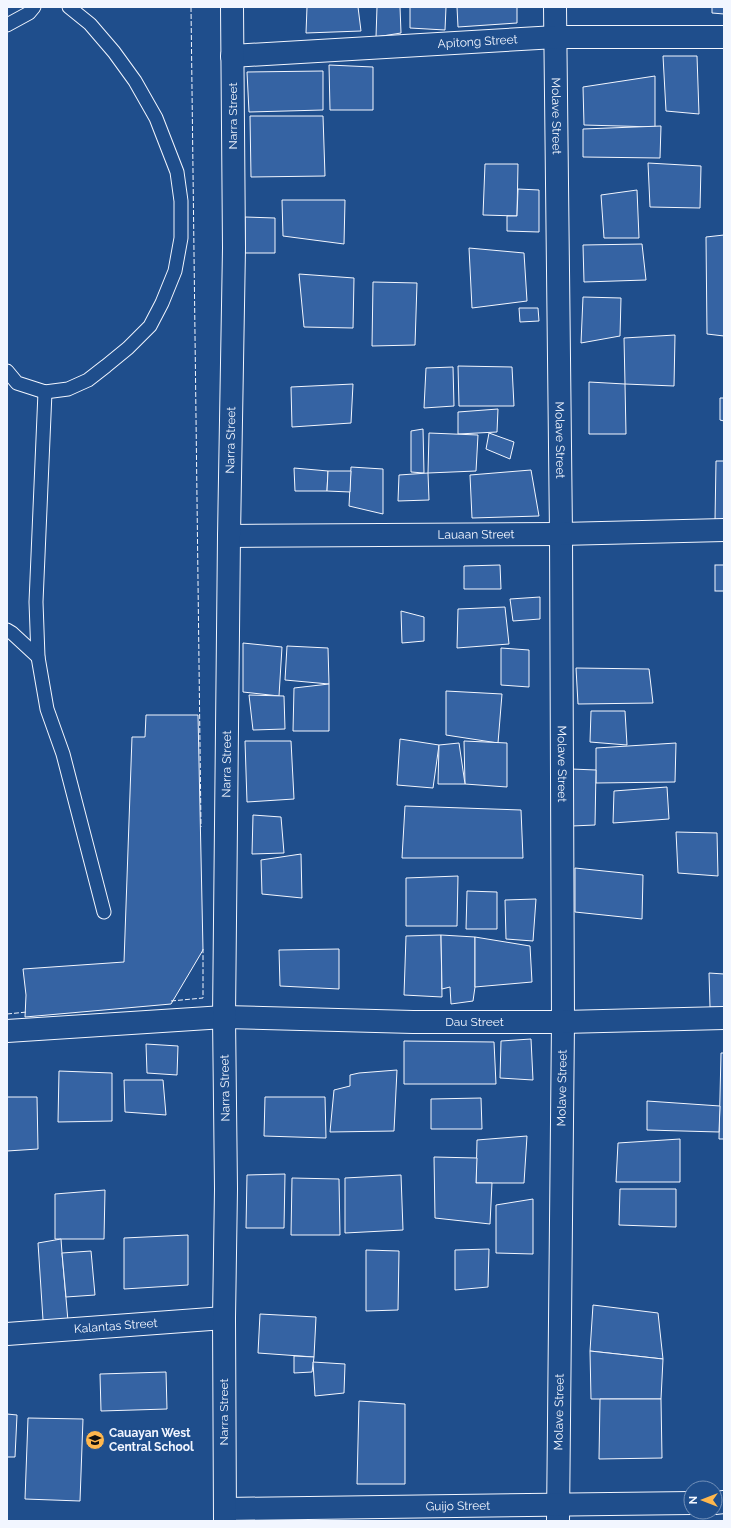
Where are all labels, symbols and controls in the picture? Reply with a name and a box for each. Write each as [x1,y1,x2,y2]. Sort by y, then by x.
street label: Apitong Street [437,32,518,51]
street label: Molave Street [549,78,564,154]
street label: Narra Street [226,82,240,150]
street label: Molave Street [552,401,567,478]
street label: Narra Street [223,406,238,474]
street label: Lauaan Street [437,527,515,542]
street label: Molave Street [555,726,569,802]
street label: Narra Street [219,730,234,798]
street label: Dau Street [445,1015,504,1029]
street label: Molave Street [554,1050,570,1126]
street label: Narra Street [217,1054,233,1122]
street label: Kalantas Street [73,1316,158,1336]
street label: Molave Street [551,1374,567,1450]
street label: Narra Street [217,1378,231,1446]
place label: Cauayan West Central School [109,1426,194,1454]
school or university icon: Cauayan West Central School [84,1429,106,1451]
north arrow [683,1480,723,1520]
text: N [687,1496,700,1504]
street label: Guijo Street [426,1499,490,1513]

